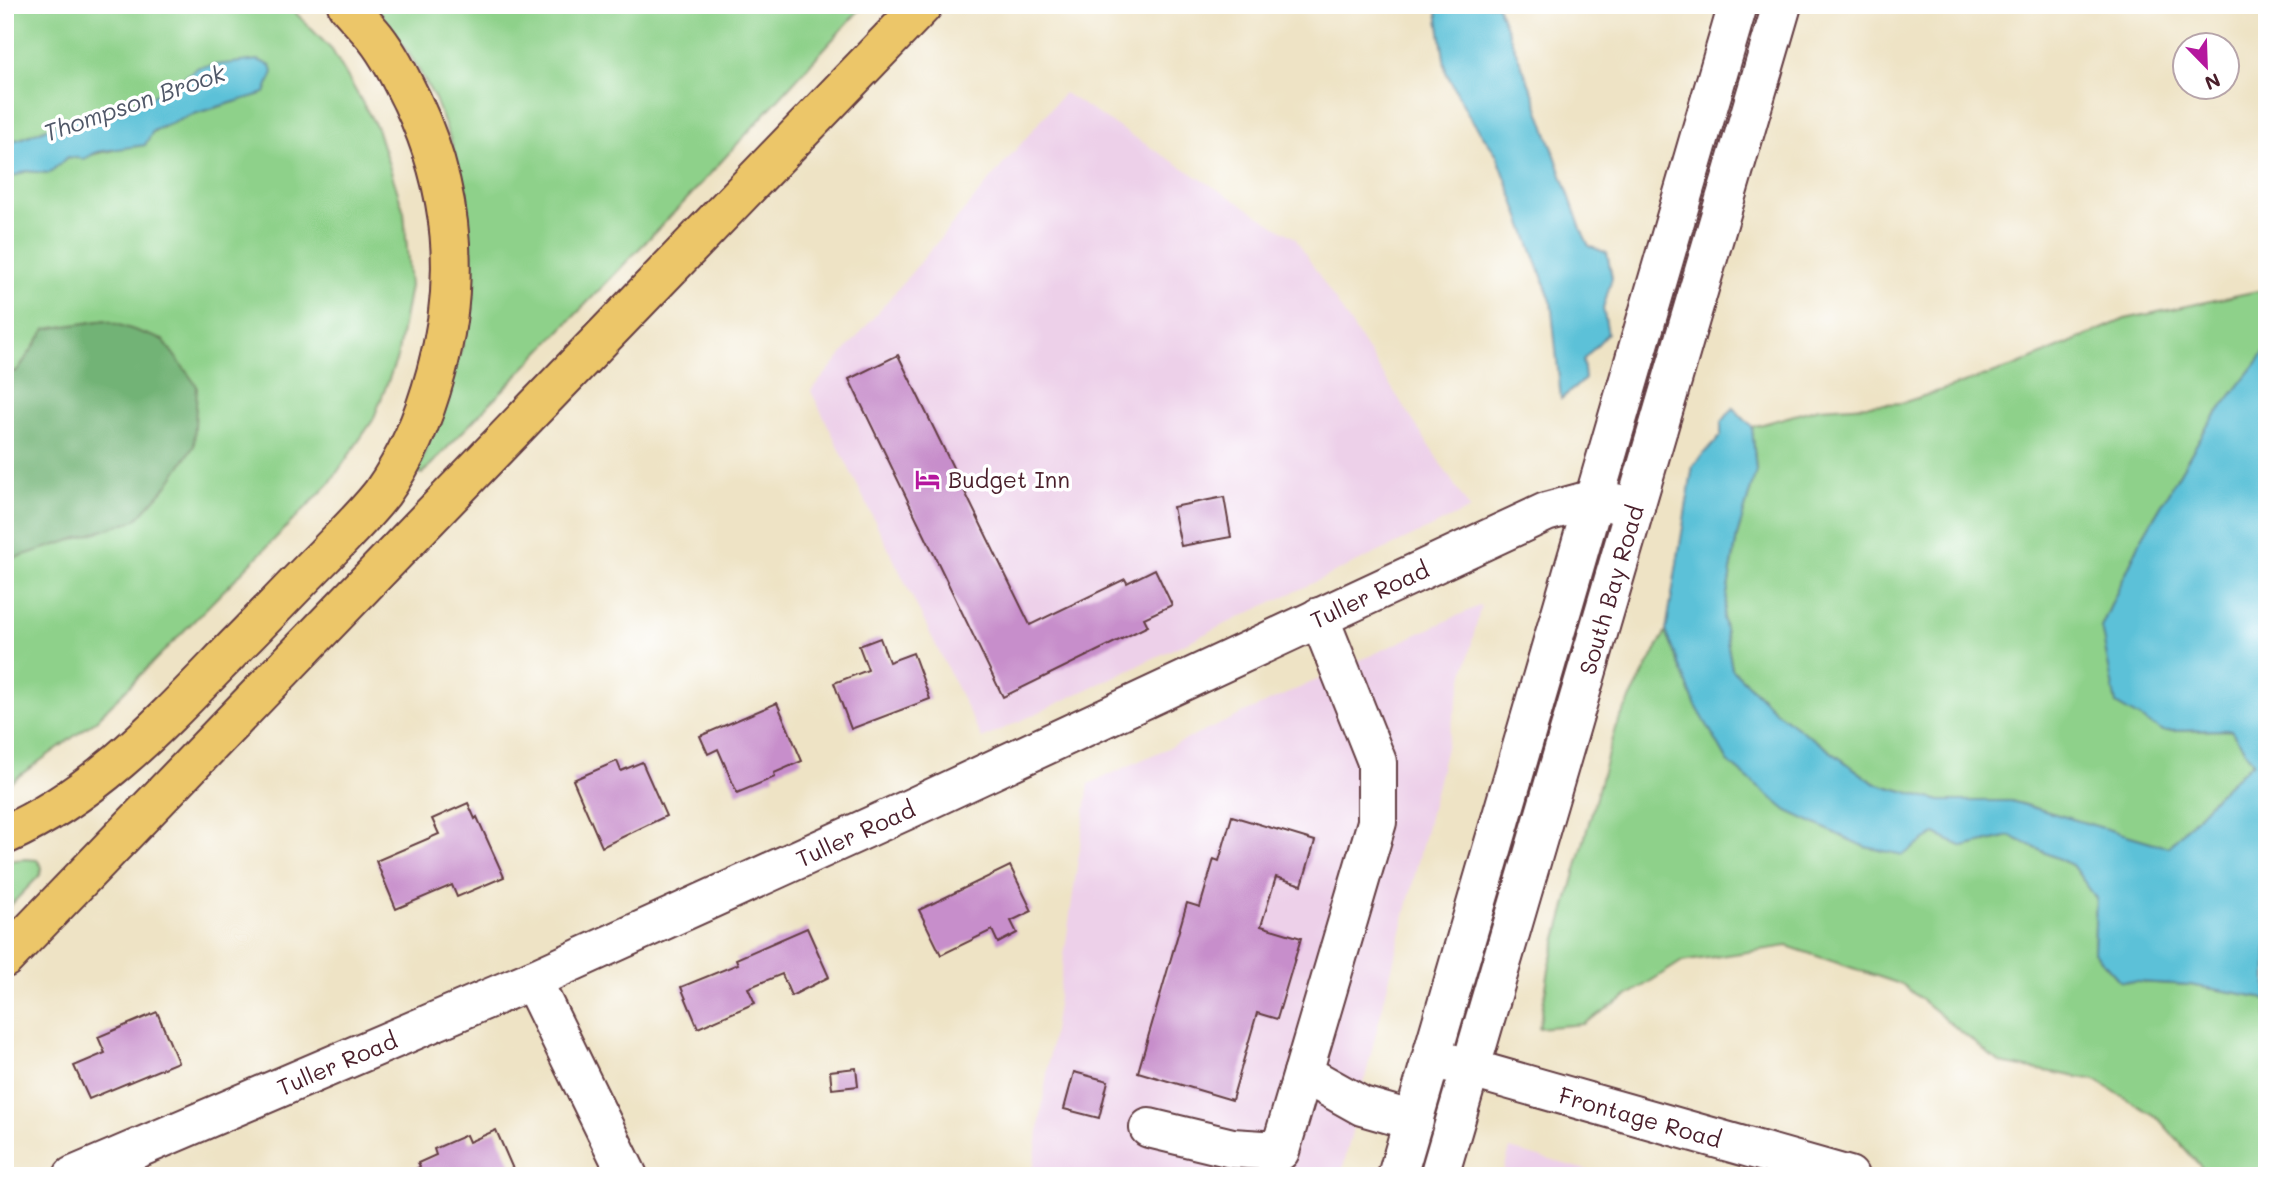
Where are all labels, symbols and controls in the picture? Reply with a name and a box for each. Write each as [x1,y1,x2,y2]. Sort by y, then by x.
north arrow [2170,32,2240,102]
water label: Thompson Brook [39,56,230,148]
text: N [2201,68,2224,96]
place label: Budget Inn [948,464,1070,494]
hotel icon: Budget Inn [914,465,942,493]
street label: South Bay Road [1572,501,1650,678]
street label: Tuller Road [1305,554,1433,635]
street label: Tuller Road [791,793,919,873]
street label: Tuller Road [272,1024,401,1102]
street label: Frontage Road [1556,1080,1725,1154]

